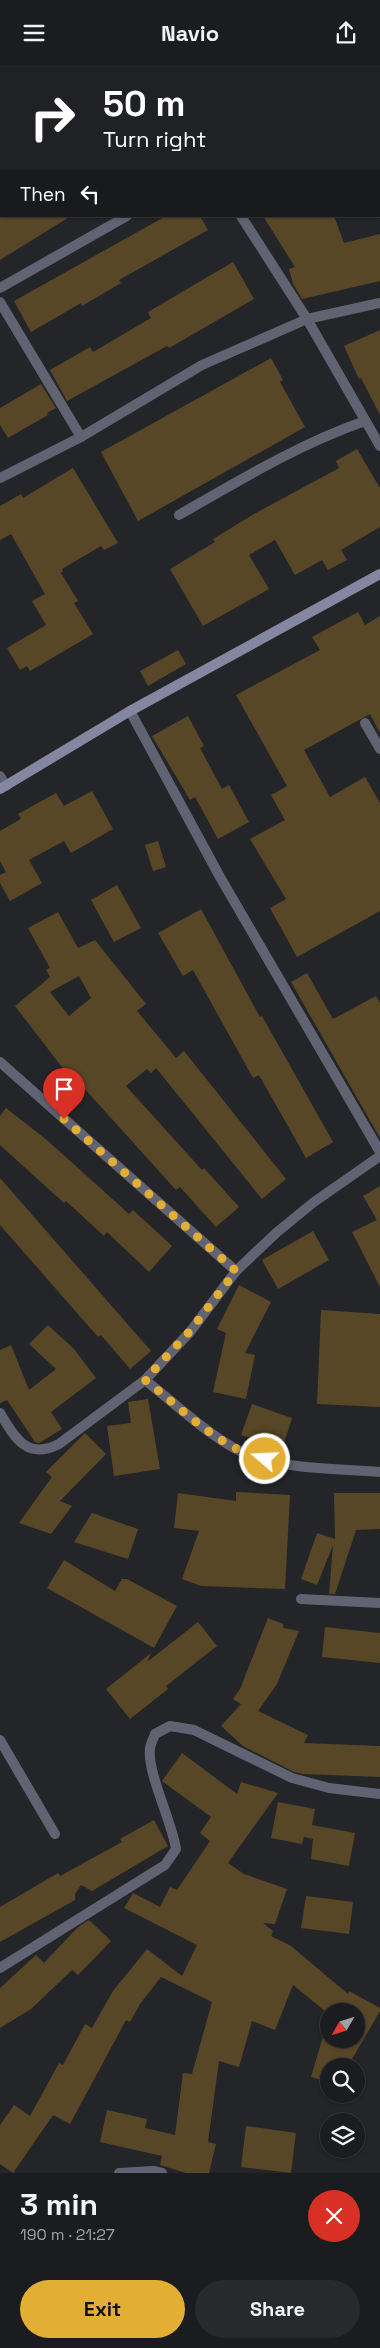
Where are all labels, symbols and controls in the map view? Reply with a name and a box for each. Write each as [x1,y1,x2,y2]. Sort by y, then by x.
icon: menu [20,19,48,47]
text: Navio [161,19,219,47]
icon: share [332,19,360,47]
text: 50 m [103,82,185,126]
icon: right [20,85,85,150]
text: Turn right [103,125,206,153]
icon: left [76,180,104,208]
text: Then [20,182,66,207]
pin [43,1068,85,1119]
icon: arrive [50,1075,78,1103]
position arrow [238,1432,290,1484]
north arrow [320,2003,365,2047]
map controls [320,2003,365,2158]
button: search [320,2058,365,2103]
button: layers [320,2113,365,2158]
text: 3 min [20,2185,98,2224]
button: close [308,2190,360,2242]
text: 190 m · 21:27 [20,2224,115,2245]
button: Exit [20,2280,185,2338]
button: Share [195,2280,360,2338]

